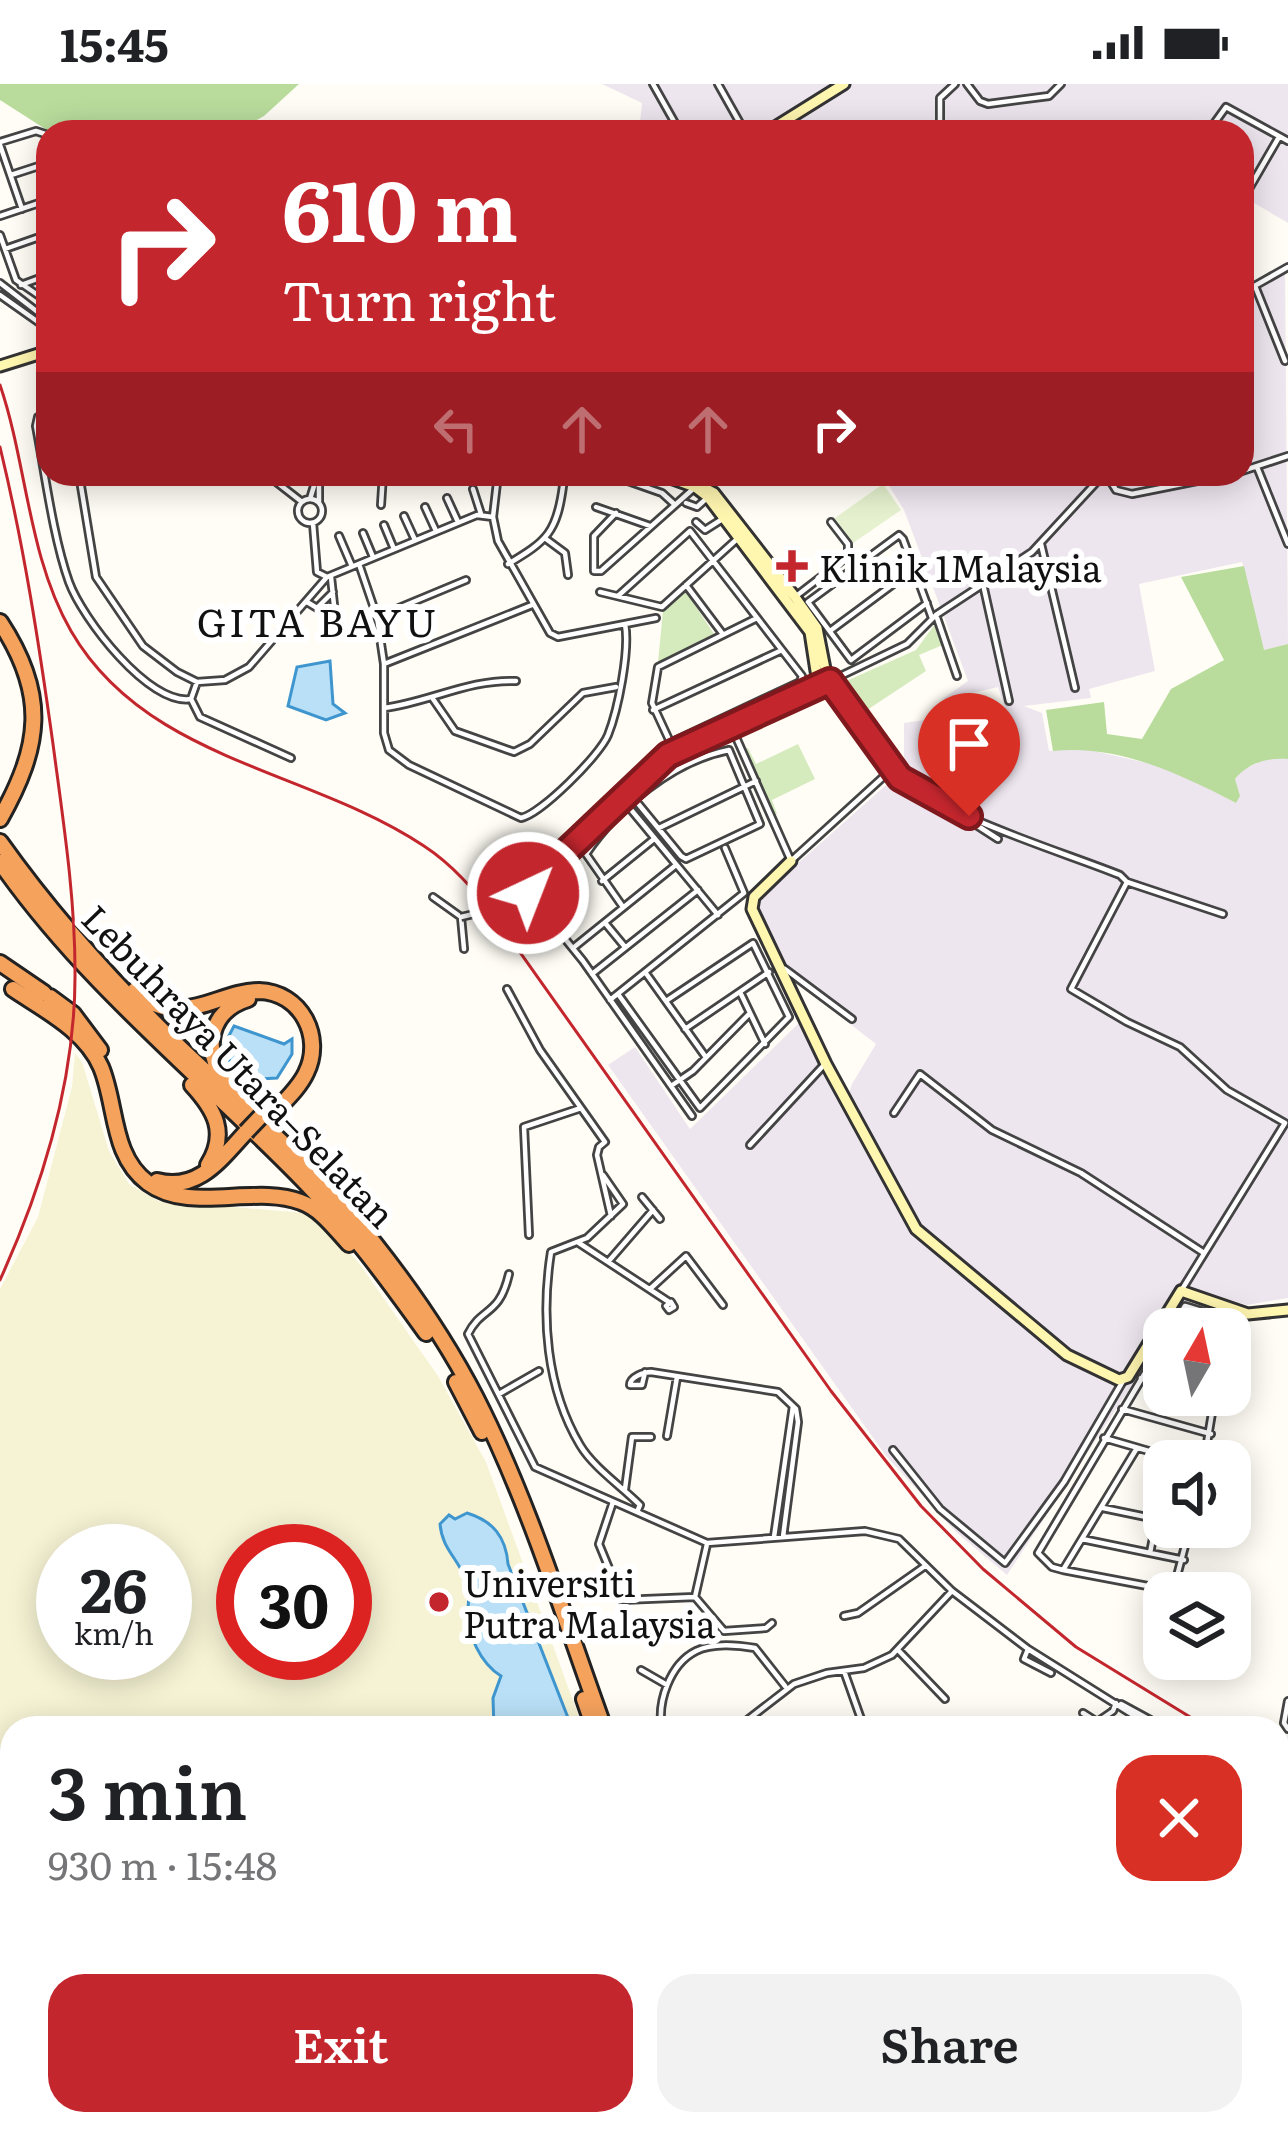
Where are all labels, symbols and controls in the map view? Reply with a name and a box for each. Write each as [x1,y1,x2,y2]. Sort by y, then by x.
text: 15:45 [60,9,169,76]
text: 610 m [282,143,518,268]
icon: right [84,168,240,324]
text: Turn right [282,257,556,338]
icon: left [423,396,489,462]
icon: ahead [549,396,615,462]
icon: ahead [675,396,741,462]
icon: right [801,396,867,462]
place label: Klinik 1Malaysia [819,540,1102,593]
marker: Klinik 1Malaysia [776,550,808,582]
district label: GITA BAYU [197,591,439,649]
pin [918,693,1020,816]
icon: arrive [936,711,1002,777]
position arrow [465,830,591,956]
street label: Lebuhraya Utara–Selatan [71,892,409,1238]
north arrow [1143,1308,1251,1416]
map controls [1143,1308,1251,1680]
button: sound [1143,1440,1251,1548]
speed limit sign: 30 [216,1524,372,1680]
text: 26 [80,1542,148,1631]
place label: Universiti Putra Malaysia [463,1555,716,1649]
button: layers [1143,1572,1251,1680]
marker: Universiti Putra Malaysia [426,1589,452,1615]
text: km/h [74,1610,154,1654]
text: 3 min [48,1735,247,1842]
button: close [1116,1755,1242,1881]
text: 930 m · 15:48 [48,1834,277,1892]
button: Exit [48,1974,633,2112]
button: Share [657,1974,1242,2112]

